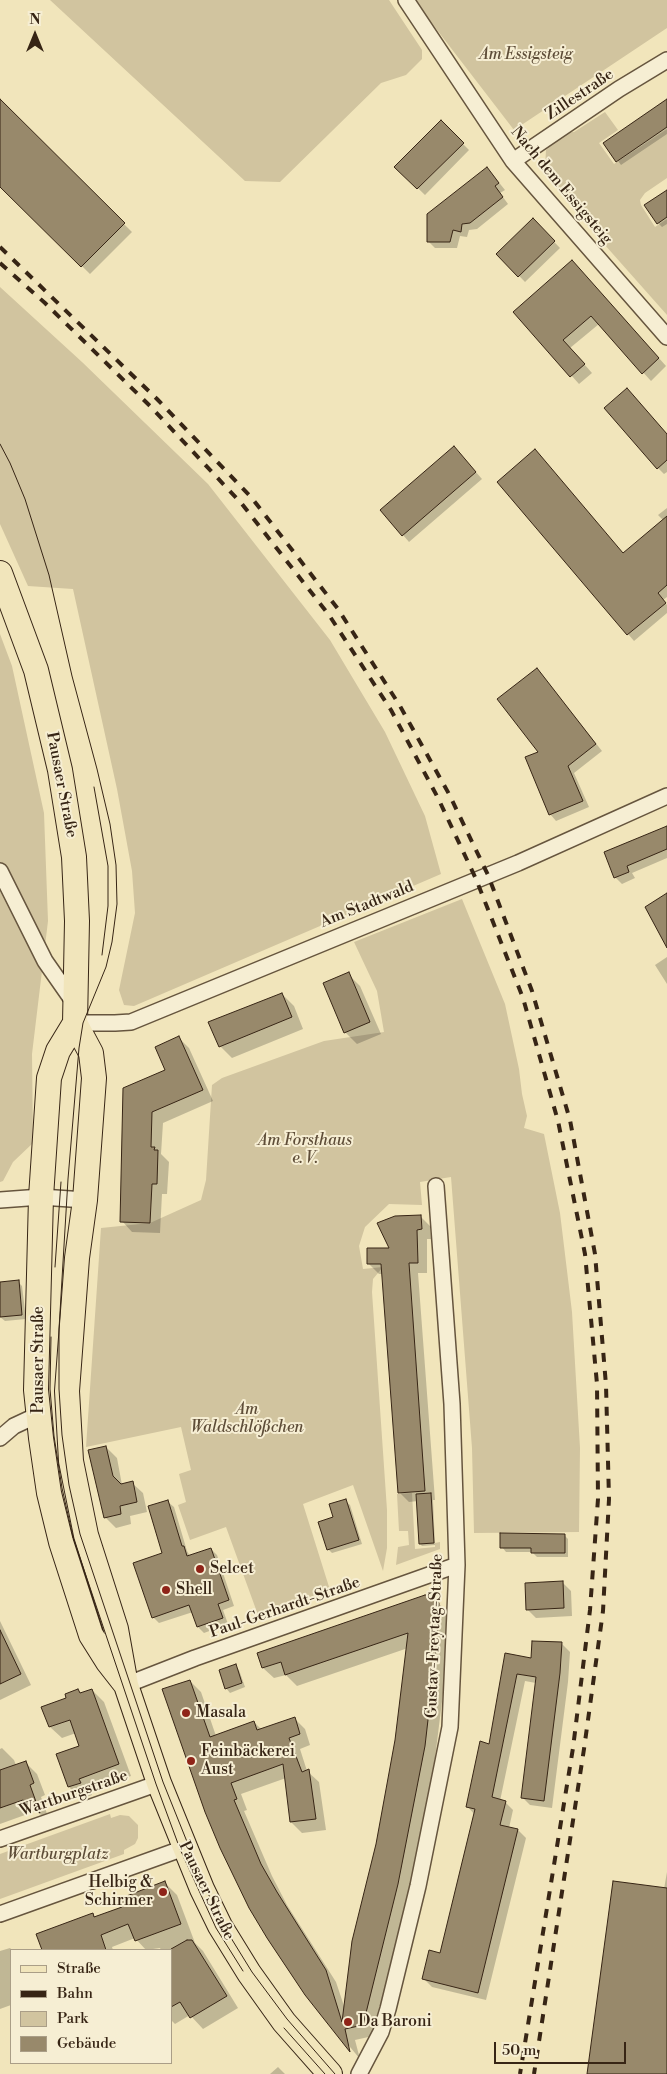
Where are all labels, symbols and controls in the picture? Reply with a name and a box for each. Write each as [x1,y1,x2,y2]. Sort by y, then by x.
north arrow [10,10,60,60]
text: N [29,11,41,29]
park label: Am Essigsteig [479,45,573,65]
street label: Zillestraße [542,65,618,125]
street label: Nach dem Essigsteig [506,123,616,249]
street label: Pausaer Straße [41,730,81,840]
street label: Am Stadtwald [317,878,417,932]
park label: Am Forsthaus e. V. [258,1131,352,1169]
street label: Pausaer Straße [29,1306,49,1414]
park label: Am Waldschlößchen [191,1400,303,1438]
street label: Gustav-Freytag-Straße [423,1553,447,1719]
place label: Selcet [210,1559,254,1579]
marker: Selcet [194,1563,206,1575]
street label: Paul-Gerhardt-Straße [207,1573,363,1643]
place label: Shell [176,1580,212,1600]
marker: Shell [160,1584,172,1596]
place label: Masala [196,1703,246,1723]
marker: Masala [180,1707,192,1719]
place label: Feinbäckerei Aust [201,1742,295,1780]
marker: Feinbäckerei Aust [185,1755,197,1767]
street label: Wartburgstraße [17,1767,131,1821]
street label: Pausaer Straße [174,1838,238,1944]
park label: Wartburgplatz [7,1845,109,1865]
place label: Helbig & Schirmer [85,1873,153,1911]
marker: Helbig & Schirmer [157,1886,169,1898]
legend [10,1949,172,2064]
text: Straße [57,1959,101,1978]
text: Bahn [57,1984,93,2003]
text: Park [57,2009,88,2028]
place label: Da Baroni [358,2012,432,2032]
marker: Da Baroni [342,2016,354,2028]
scale bar [497,2032,630,2064]
text: Gebäude [57,2034,116,2053]
text: 50 m [502,2041,536,2060]

